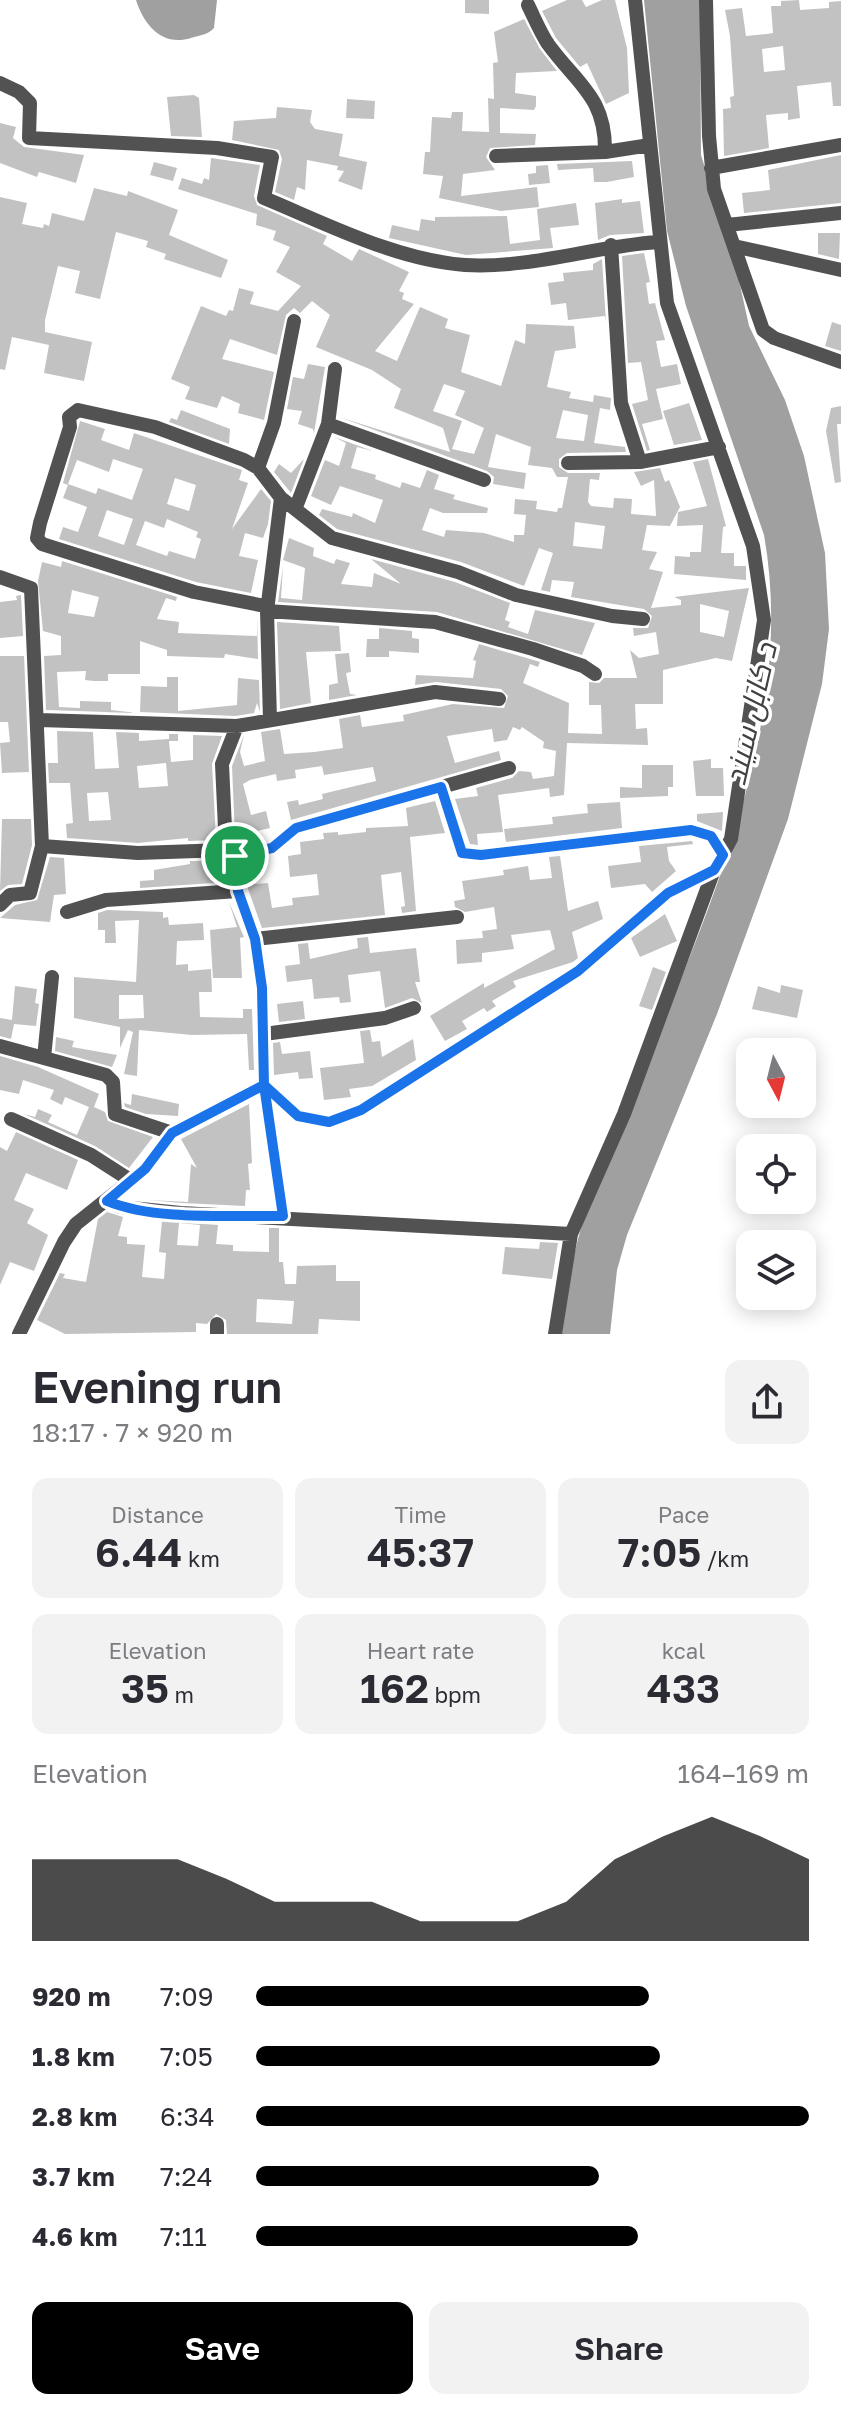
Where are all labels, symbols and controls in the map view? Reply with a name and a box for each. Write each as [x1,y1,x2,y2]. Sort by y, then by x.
water label: د کابل سيند [716,638,785,788]
pin [201,822,269,890]
icon: arrive [213,834,257,878]
north arrow [736,1038,816,1118]
map controls [736,1038,816,1310]
button: locate [736,1134,816,1214]
button: layers [736,1230,816,1310]
text: Evening run [32,1360,282,1413]
button: share [725,1360,809,1444]
text: 18:17 · 7 × 920 m [32,1417,233,1448]
text: Distance [111,1501,204,1528]
text: Time [395,1501,446,1528]
text: Pace [658,1501,709,1528]
text: 6.44 [95,1528,183,1576]
text: 45:37 [367,1528,474,1576]
text: 7:05 [618,1528,701,1576]
text: km [183,1545,220,1572]
text: /km [701,1545,749,1572]
text: Elevation [109,1637,206,1664]
text: Heart rate [367,1637,474,1664]
text: kcal [662,1637,705,1664]
text: 35 [121,1664,169,1712]
text: 162 [360,1664,429,1712]
text: 433 [647,1664,720,1712]
text: m [169,1681,194,1708]
text: bpm [429,1681,481,1708]
text: Elevation [32,1758,148,1789]
text: 164–169 m [677,1758,809,1789]
text: 920 m [32,1981,111,2012]
text: 7:09 [160,1981,213,2012]
text: 1.8 km [32,2041,115,2072]
text: 7:05 [160,2041,213,2072]
text: 2.8 km [32,2101,117,2132]
text: 6:34 [160,2101,215,2132]
text: 3.7 km [32,2161,115,2192]
text: 7:24 [160,2161,213,2192]
text: 4.6 km [32,2221,117,2252]
text: 7:11 [160,2221,207,2252]
button: Save [32,2302,413,2394]
button: Share [429,2302,809,2394]

